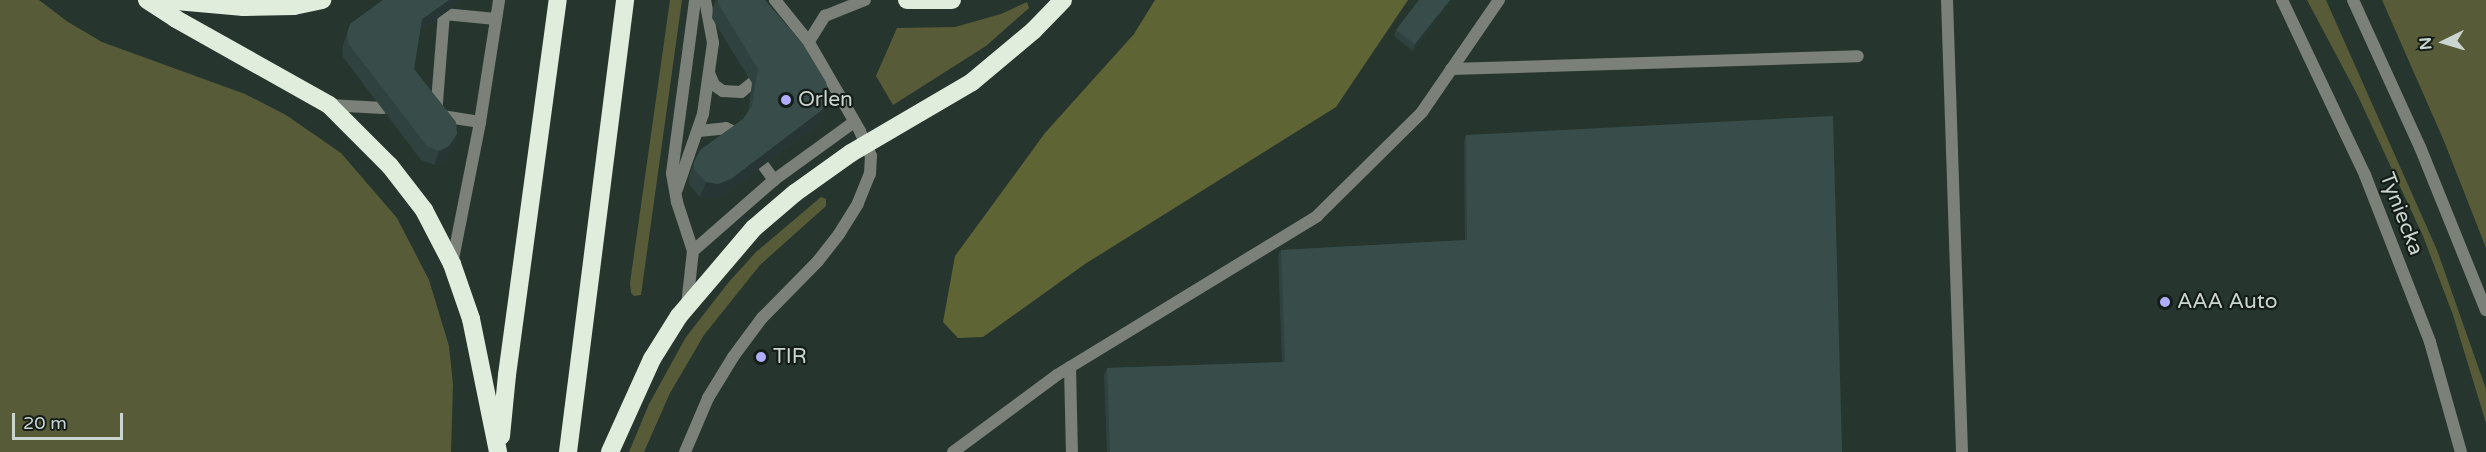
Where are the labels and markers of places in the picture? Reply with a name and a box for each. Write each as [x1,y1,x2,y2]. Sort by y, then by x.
place label: Orlen [798,87,853,113]
marker: Orlen [779,93,793,107]
place label: AAA Auto [2177,289,2277,315]
marker: AAA Auto [2158,295,2172,309]
place label: TIR [773,344,807,370]
marker: TIR [754,350,768,364]

